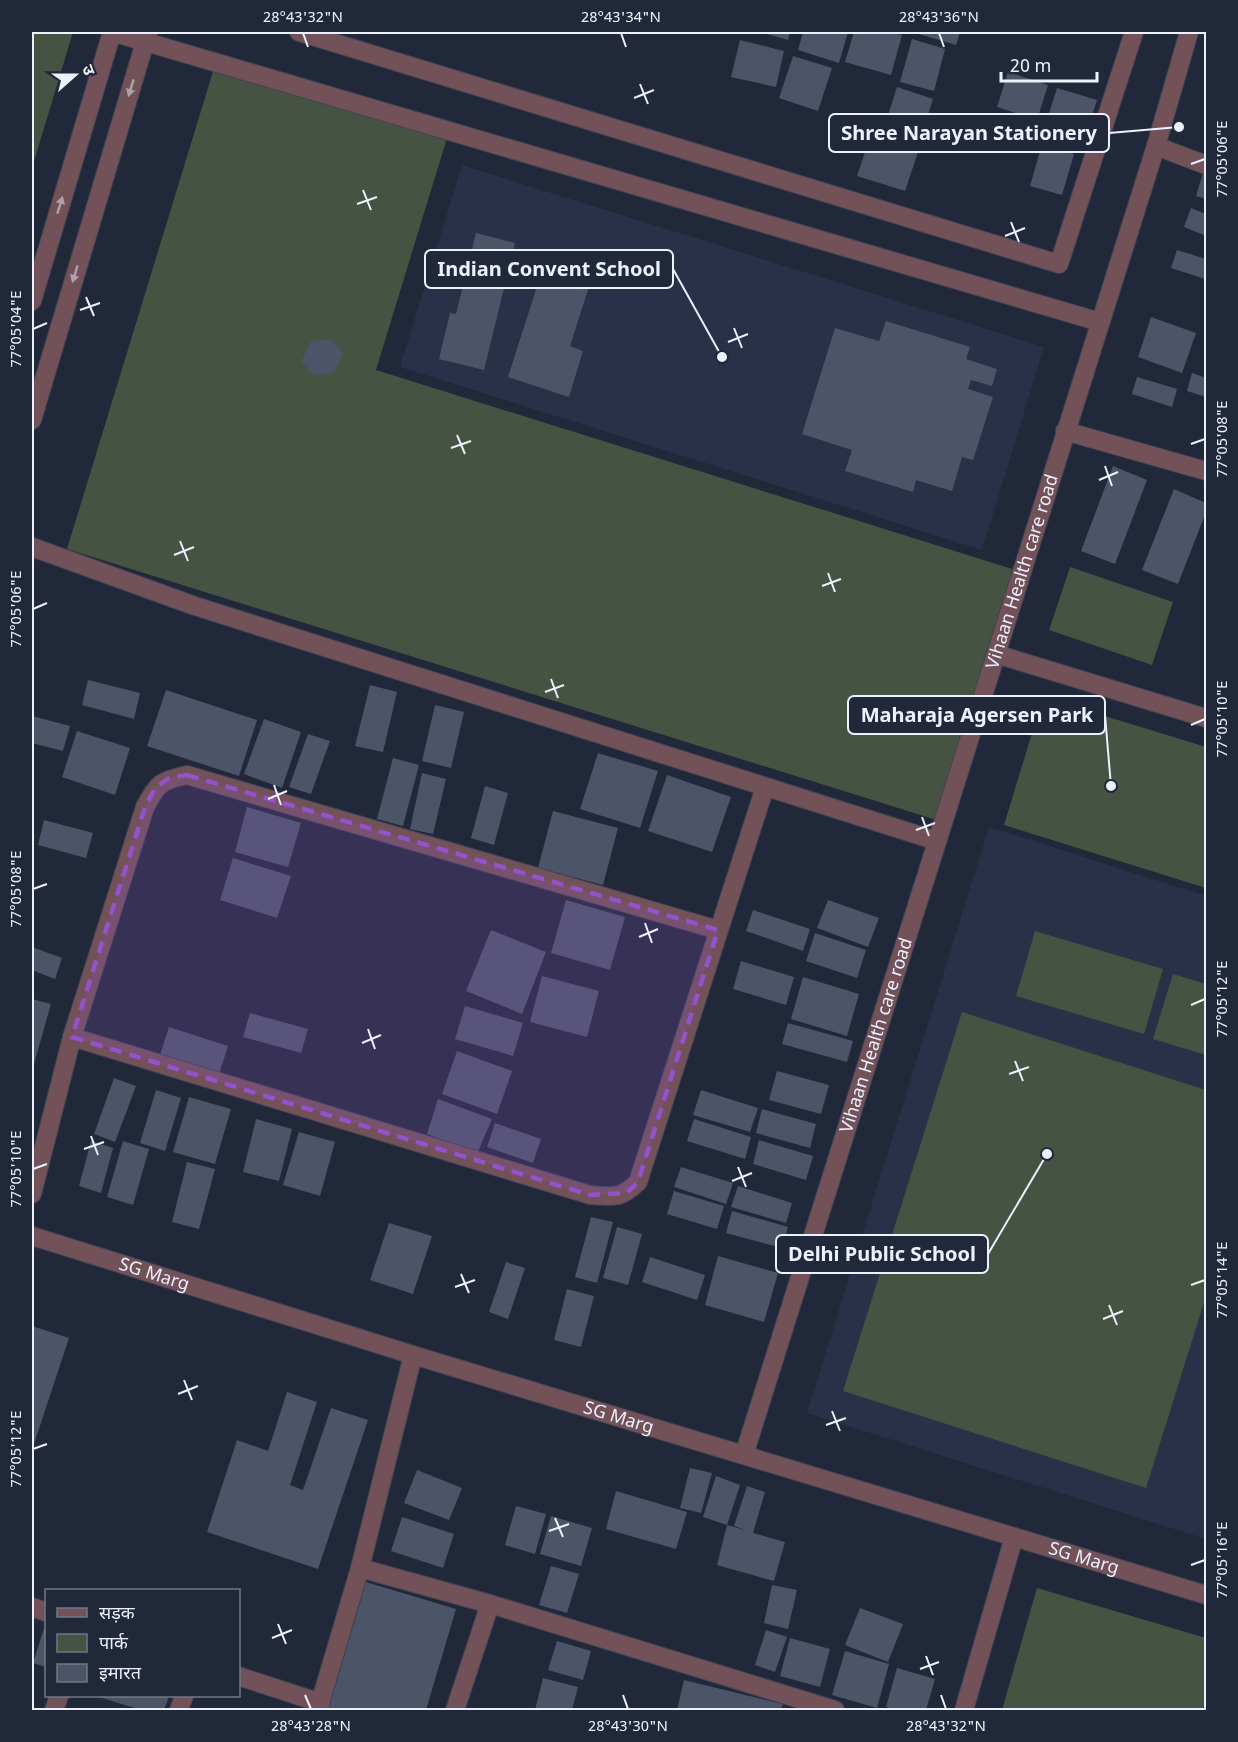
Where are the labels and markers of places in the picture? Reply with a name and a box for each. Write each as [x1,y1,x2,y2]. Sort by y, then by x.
callout: Shree Narayan Stationery [829,114,1109,152]
callout: Indian Convent School [425,250,673,288]
callout: Maharaja Agersen Park [848,696,1105,734]
callout: Delhi Public School [776,1235,988,1273]

